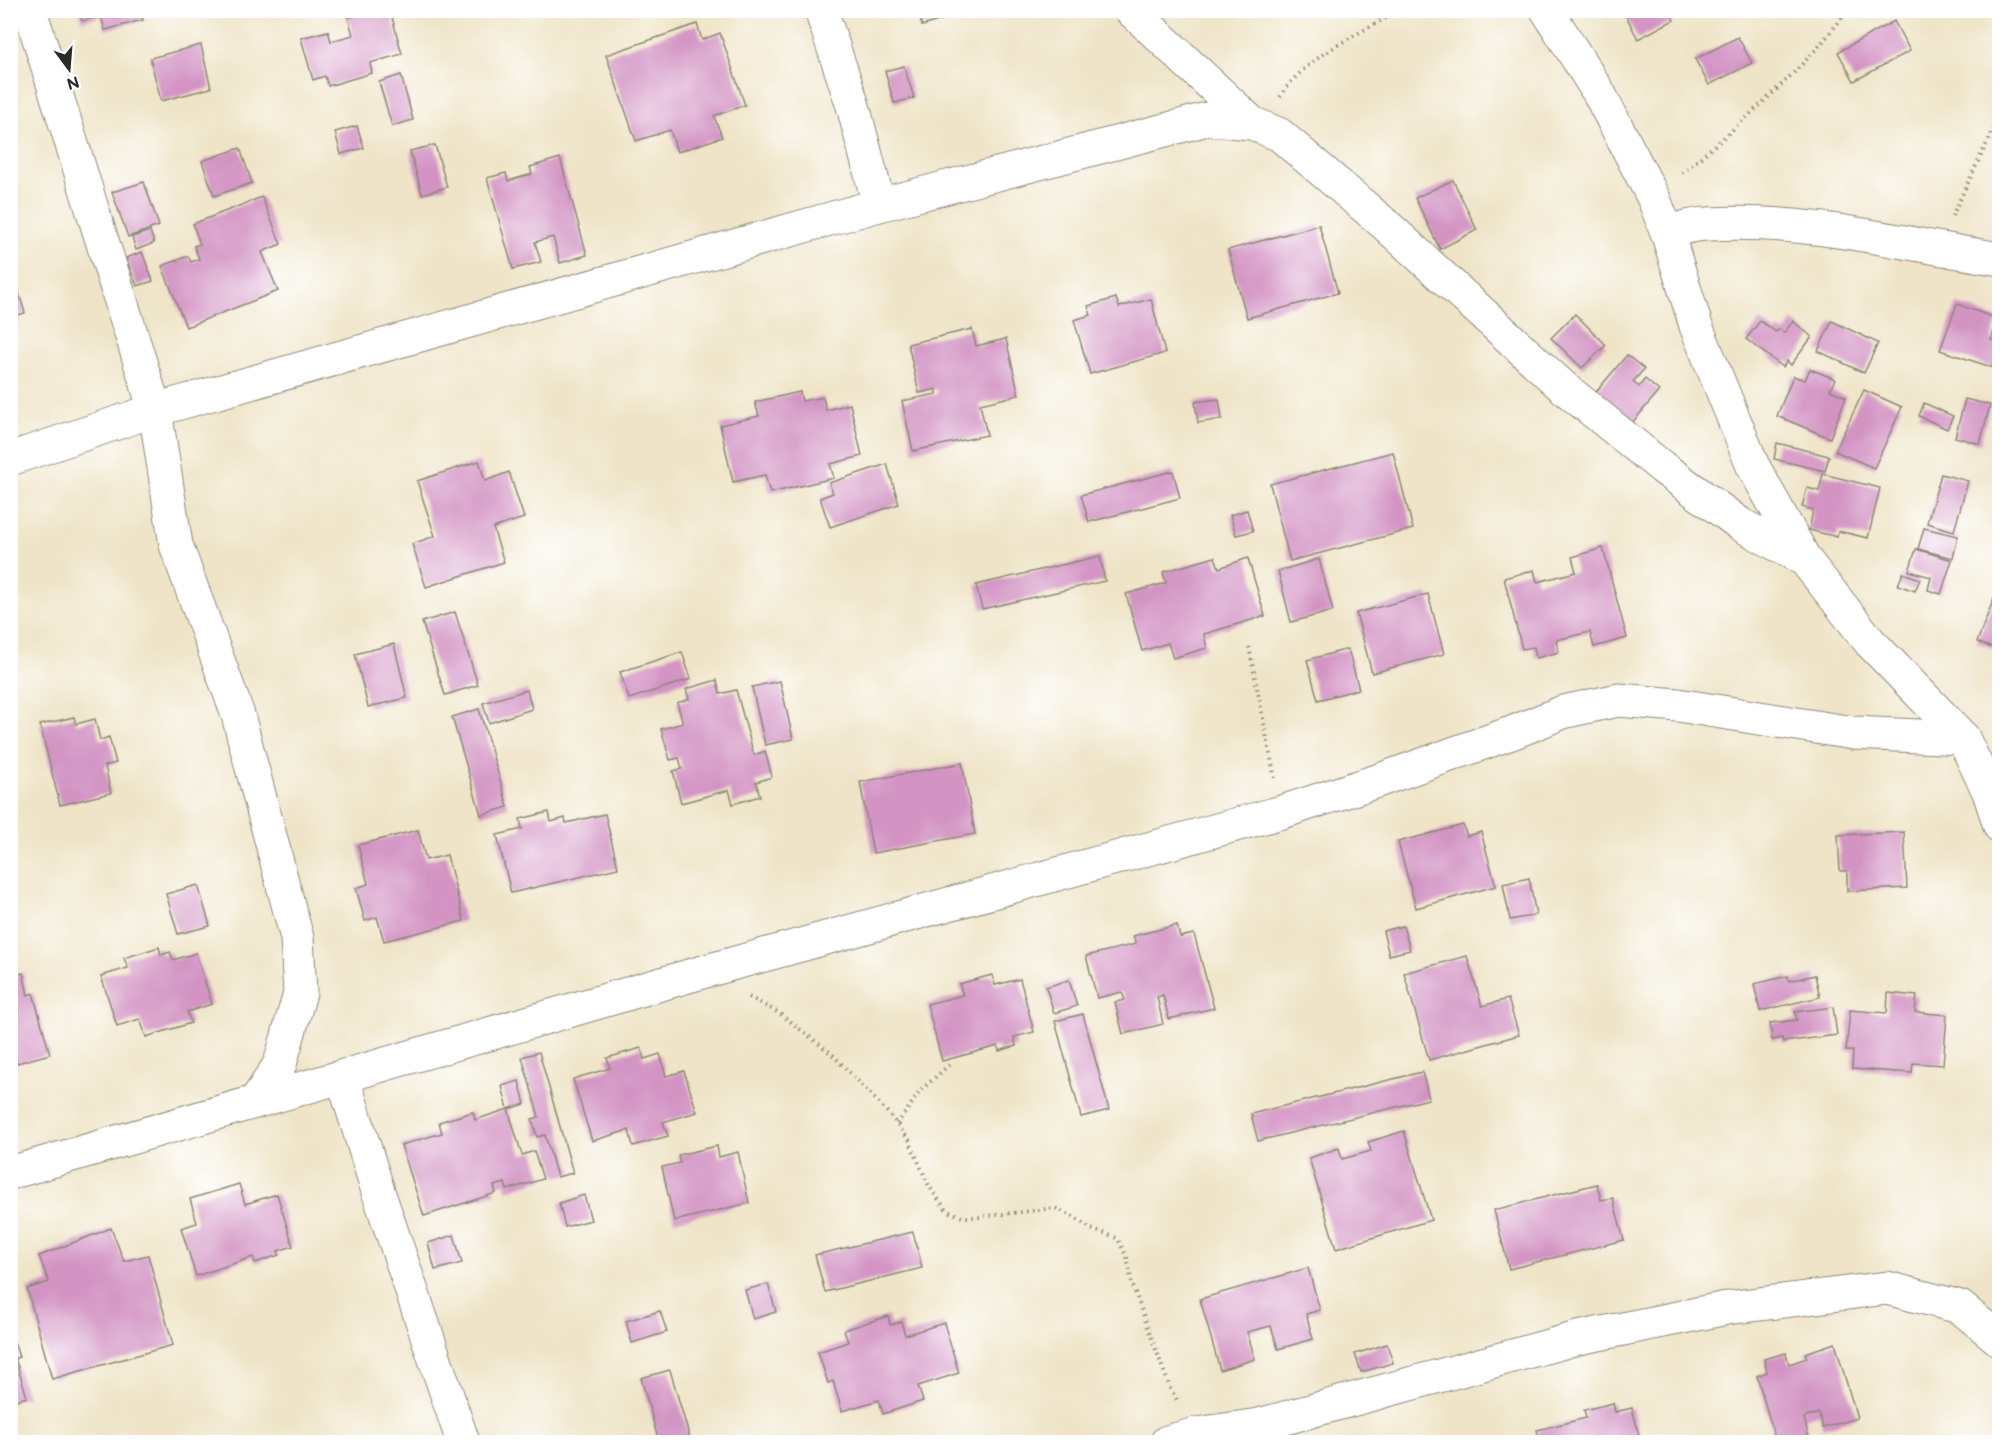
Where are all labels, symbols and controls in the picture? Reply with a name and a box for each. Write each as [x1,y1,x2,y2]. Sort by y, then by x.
north arrow [39,39,99,99]
text: N [64,71,81,93]

